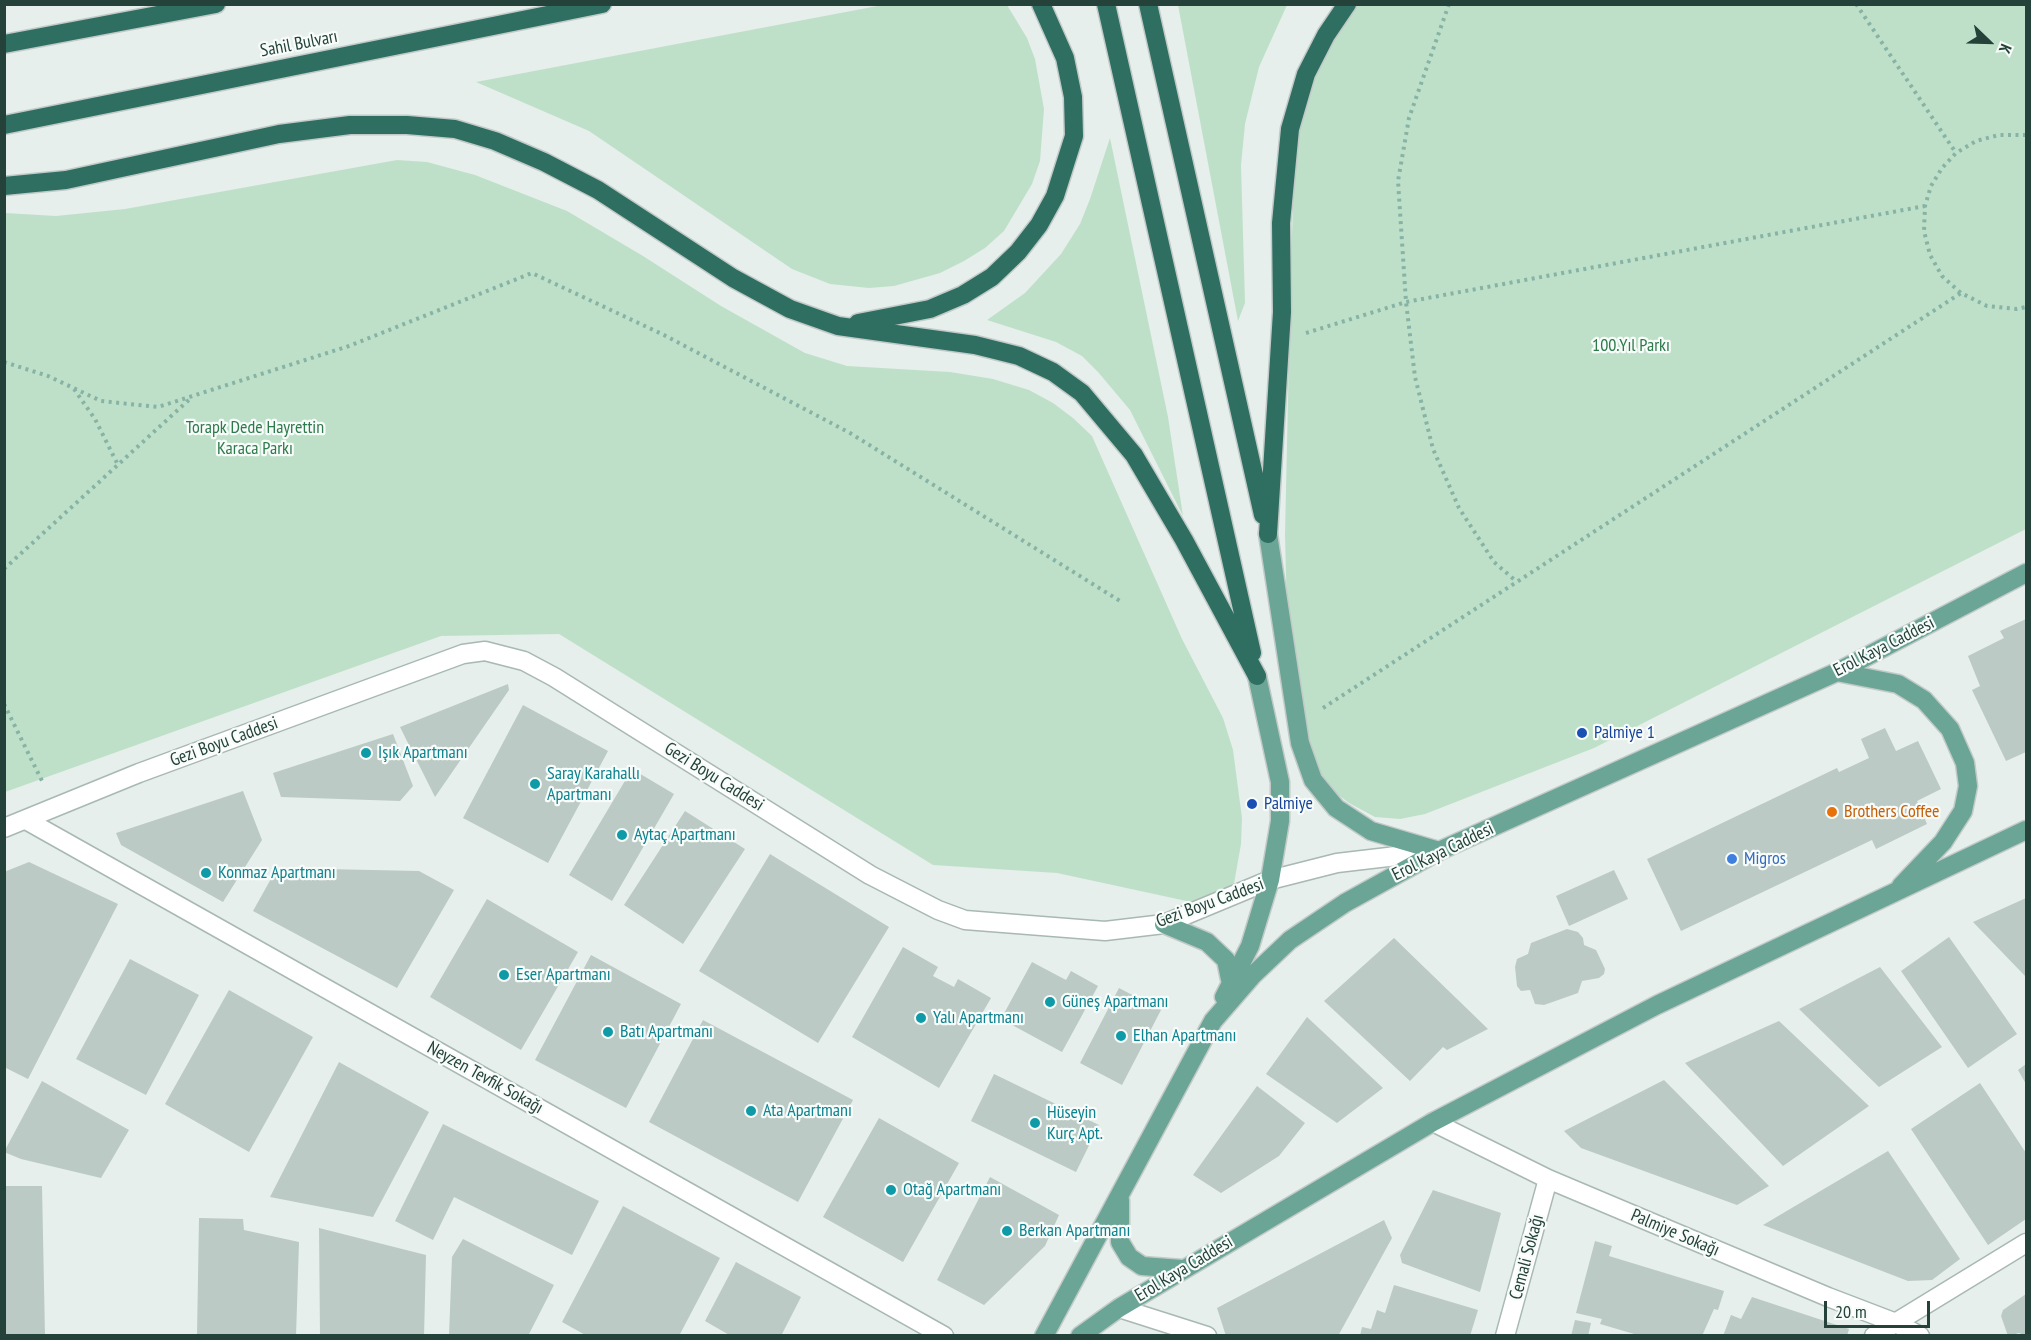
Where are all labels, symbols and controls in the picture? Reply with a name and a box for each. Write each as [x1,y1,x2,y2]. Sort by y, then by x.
north arrow [1959,12,2019,72]
street label: Sahil Bulvarı [259,26,339,62]
text: K [1995,41,2016,57]
park label: 100.Yıl Parkı [1592,335,1670,357]
park label: Torapk Dede Hayrettin Karaca Parkı [186,417,324,460]
street label: Erol Kaya Caddesi [1830,612,1938,682]
street label: Gezi Boyu Caddesi [167,713,281,771]
place label: Palmiye 1 [1594,722,1655,744]
marker: Palmiye 1 [1575,726,1589,740]
street label: Gezi Boyu Caddesi [660,738,768,816]
place label: Işık Apartmanı [378,742,468,764]
marker: Işık Apartmanı [359,746,373,760]
place label: Saray Karahallı Apartmanı [547,763,640,806]
marker: Saray Karahallı Apartmanı [528,777,542,791]
place label: Palmiye [1264,793,1313,815]
marker: Palmiye [1245,797,1259,811]
place label: Brothers Coffee [1844,801,1939,823]
marker: Brothers Coffee [1825,805,1839,819]
street label: Erol Kaya Caddesi [1389,818,1497,886]
place label: Aytaç Apartmanı [634,824,736,846]
marker: Aytaç Apartmanı [615,828,629,842]
place label: Migros [1744,848,1786,870]
marker: Migros [1725,852,1739,866]
place label: Konmaz Apartmanı [218,862,336,884]
marker: Konmaz Apartmanı [199,866,213,880]
street label: Gezi Boyu Caddesi [1153,874,1267,932]
place label: Eser Apartmanı [516,964,611,986]
marker: Eser Apartmanı [497,968,511,982]
place label: Güneş Apartmanı [1062,991,1168,1013]
marker: Güneş Apartmanı [1043,995,1057,1009]
place label: Yalı Apartmanı [933,1007,1024,1029]
marker: Yalı Apartmanı [914,1011,928,1025]
place label: Batı Apartmanı [620,1021,713,1043]
marker: Batı Apartmanı [601,1025,615,1039]
place label: Elhan Apartmanı [1133,1025,1236,1047]
marker: Elhan Apartmanı [1114,1029,1128,1043]
street label: Neyzen Tevfik Sokağı [423,1037,547,1119]
place label: Ata Apartmanı [763,1100,852,1122]
place label: Hüseyin Kurç Apt. [1047,1102,1103,1144]
marker: Ata Apartmanı [744,1104,758,1118]
marker: Hüseyin Kurç Apt. [1028,1116,1042,1130]
place label: Otağ Apartmanı [903,1179,1001,1201]
marker: Otağ Apartmanı [884,1183,898,1197]
street label: Palmiye Sokağı [1628,1205,1722,1261]
street label: Cemali Sokağı [1505,1212,1549,1302]
place label: Berkan Apartmanı [1019,1220,1130,1242]
marker: Berkan Apartmanı [1000,1224,1014,1238]
street label: Erol Kaya Caddesi [1131,1231,1237,1307]
scale bar [1827,1289,1934,1327]
text: 20 m [1835,1300,1867,1323]

